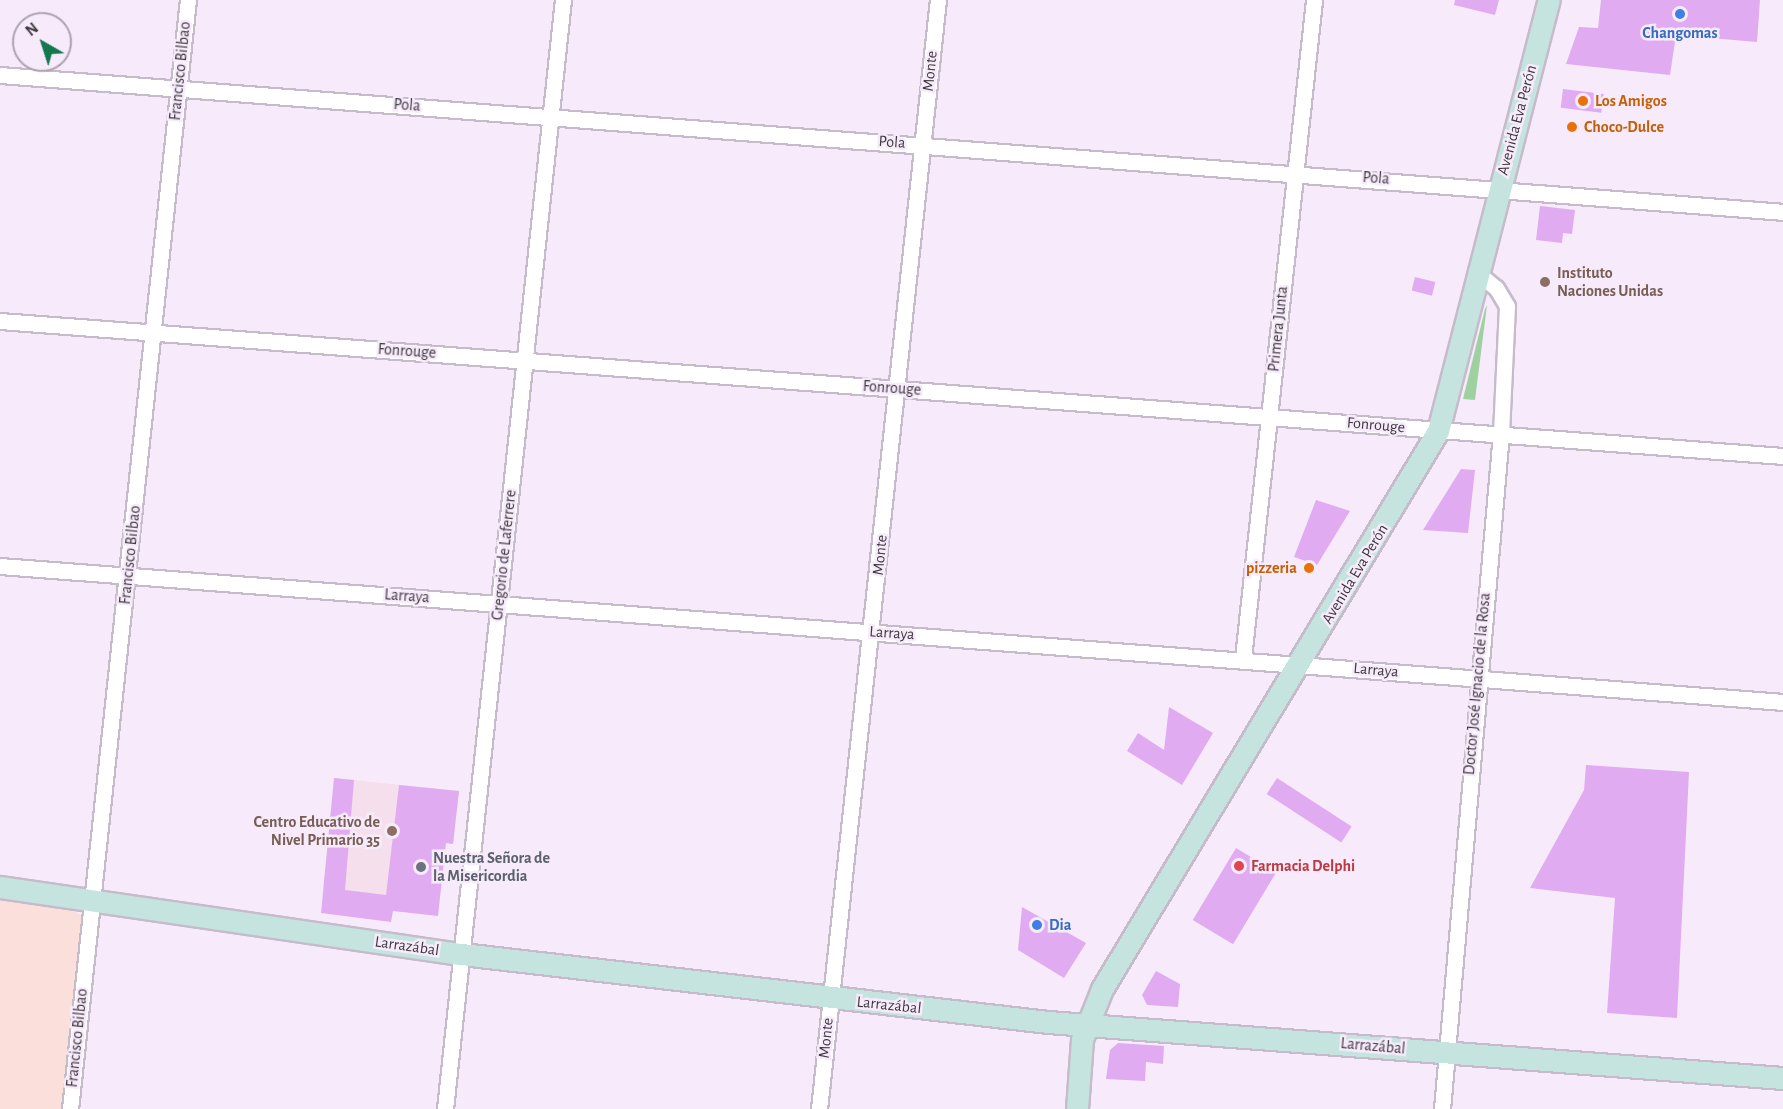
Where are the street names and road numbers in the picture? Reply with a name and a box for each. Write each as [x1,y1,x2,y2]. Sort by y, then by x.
street label: Francisco Bilbao [165,21,195,121]
street label: Monte [918,50,942,92]
street label: Avenida Eva Perón [1493,63,1541,177]
street label: Pola [393,94,421,116]
street label: Pola [878,131,906,153]
street label: Pola [1362,167,1390,189]
street label: Primera Junta [1264,285,1292,373]
street label: Fonrouge [377,339,437,363]
street label: Fonrouge [862,376,922,400]
street label: Fonrouge [1346,413,1406,437]
street label: Gregorio de Laferrere [488,489,520,621]
street label: Francisco Bilbao [115,505,145,605]
street label: Avenida Eva Perón [1318,521,1392,627]
street label: Monte [868,534,892,576]
street label: Larraya [384,585,430,607]
street label: Doctor José Ignacio de la Rosa [1459,592,1495,776]
street label: Larraya [869,622,915,644]
street label: Larraya [1353,658,1399,682]
street label: Larrazábal [373,932,441,960]
street label: Francisco Bilbao [62,988,92,1088]
street label: Larrazábal [856,992,922,1018]
street label: Monte [814,1017,838,1059]
street label: Larrazábal [1340,1034,1406,1058]

